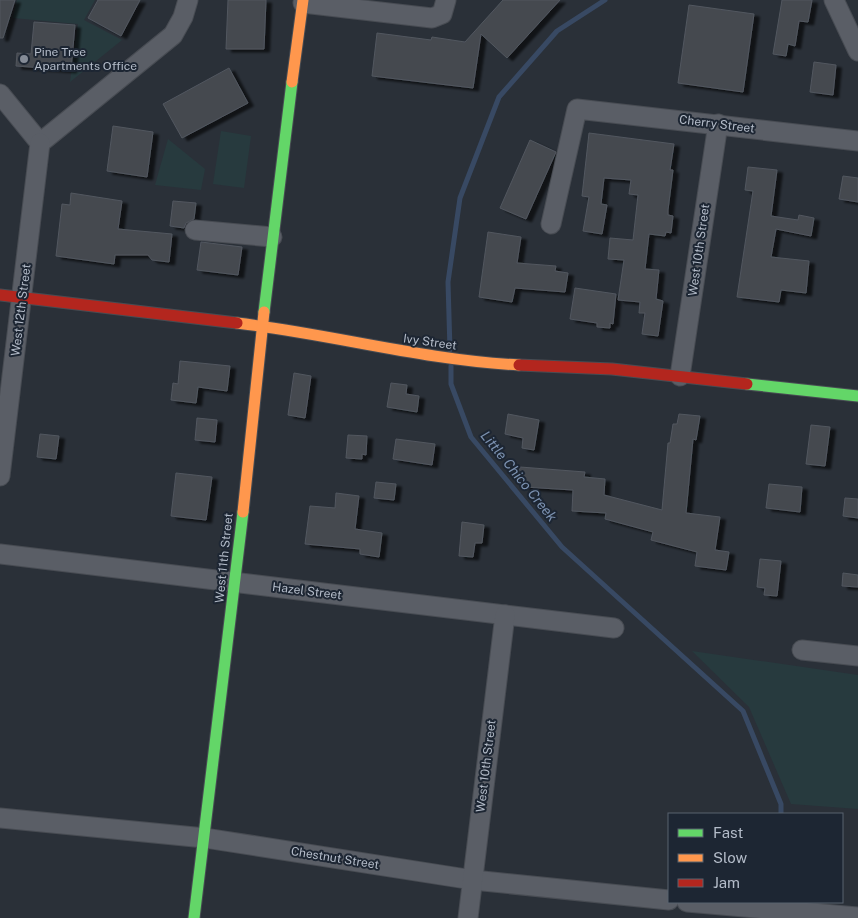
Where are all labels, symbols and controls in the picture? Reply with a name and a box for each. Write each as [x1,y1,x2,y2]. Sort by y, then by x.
place label: Pine Tree Apartments Office [34,45,137,73]
marker: Pine Tree Apartments Office [18,53,30,65]
street label: Cherry Street [678,112,756,136]
street label: West 10th Street [686,203,712,297]
street label: West 12th Street [8,263,34,357]
street label: Ivy Street [402,331,458,353]
water label: Little Chico Creek [478,427,561,525]
street label: West 11th Street [212,512,236,604]
street label: Hazel Street [271,580,343,602]
street label: West 10th Street [473,719,499,813]
legend [668,813,843,903]
text: Fast [713,824,743,841]
street label: Chestnut Street [290,844,380,872]
text: Slow [713,849,748,866]
text: Jam [713,874,740,891]

